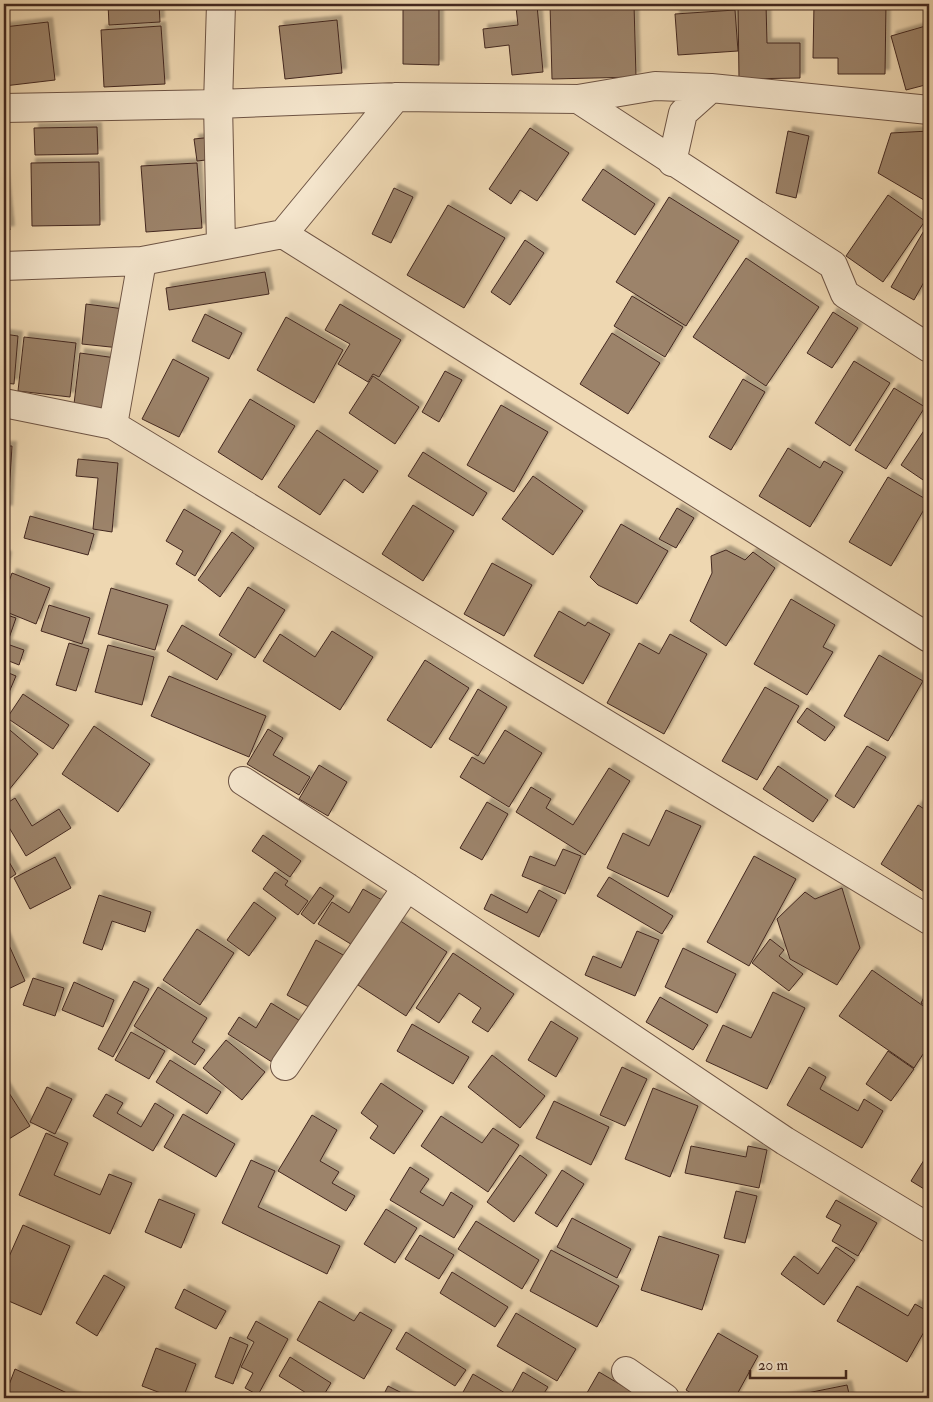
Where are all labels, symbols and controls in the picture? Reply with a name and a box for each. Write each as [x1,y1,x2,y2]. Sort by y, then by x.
scale bar [750,1347,847,1379]
text: 20 m [758,1356,788,1375]

